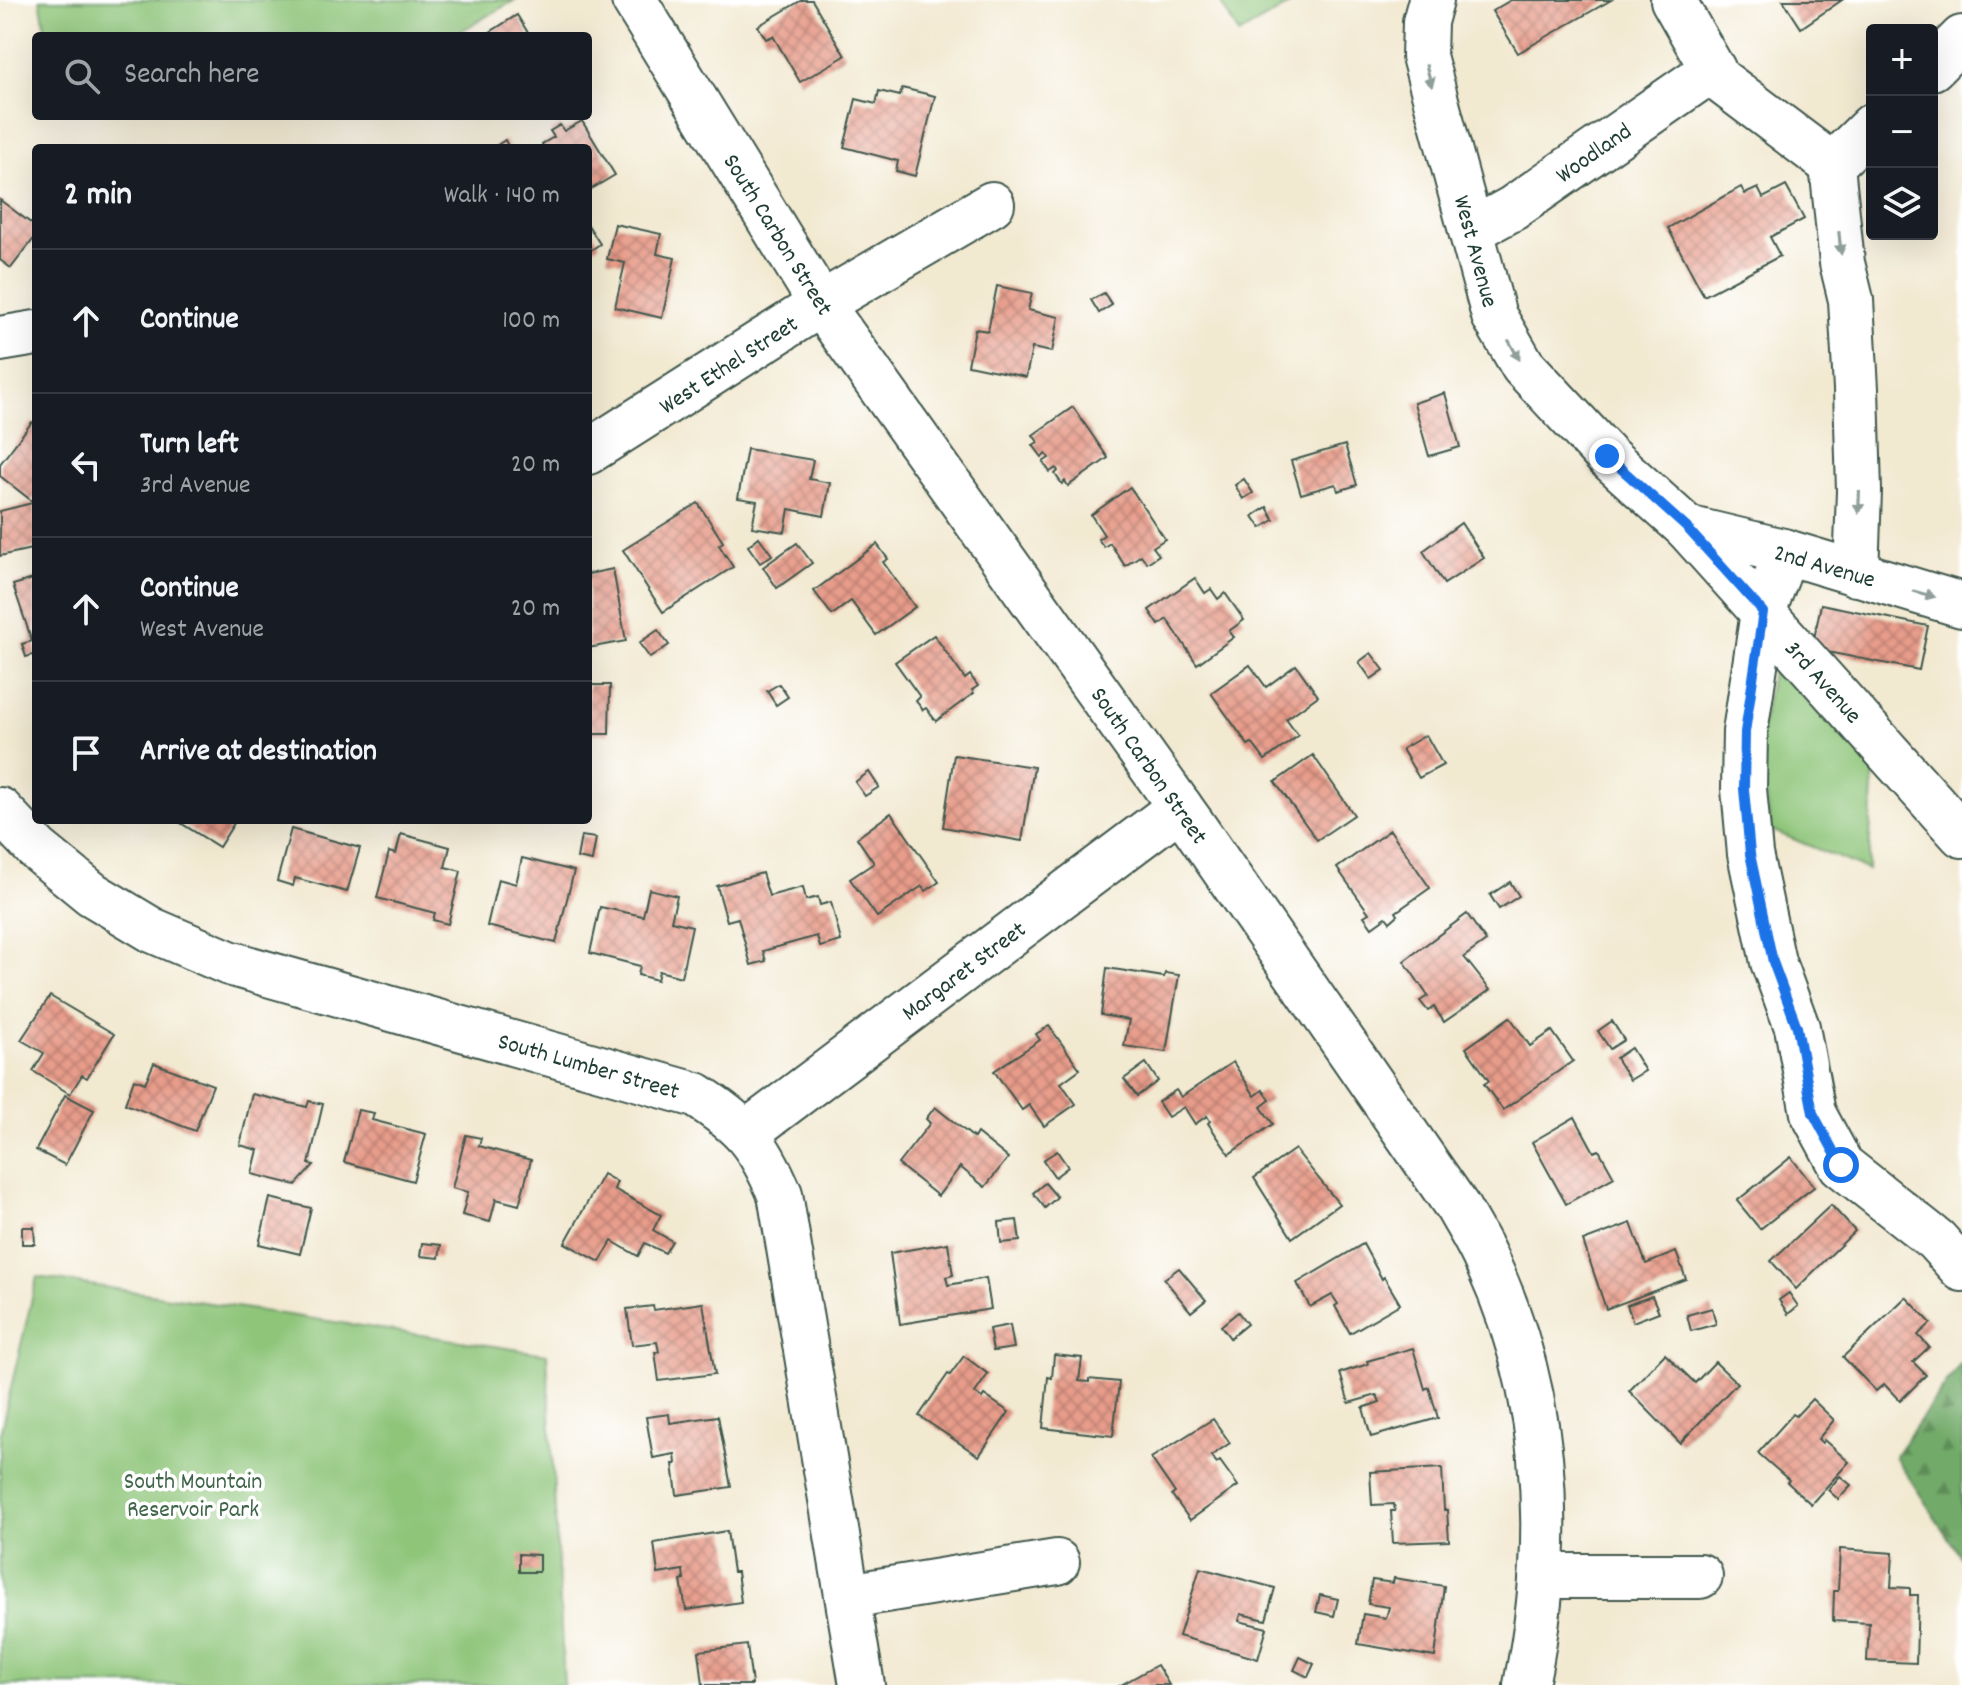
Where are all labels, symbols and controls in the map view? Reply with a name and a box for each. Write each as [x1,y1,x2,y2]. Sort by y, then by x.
map controls [1866,24,1938,240]
button: + [1866,24,1938,96]
search box [32,32,592,120]
icon: search [60,54,104,98]
text: Search here [124,55,260,98]
one-way arrow [1424,64,1436,89]
button: − [1866,96,1938,168]
street label: Woodland [1550,116,1640,193]
street label: South Carbon Street [713,148,840,323]
button: layers [1866,168,1938,240]
text: 2 min [64,172,132,221]
text: Walk · 140 m [444,178,560,215]
street label: West Avenue [1443,192,1505,311]
one-way arrow [1834,231,1847,256]
icon: ahead [64,299,108,343]
text: Continue [140,300,239,343]
text: 100 m [502,303,560,340]
street label: West Ethel Street [653,309,806,424]
one-way arrow [1507,339,1521,362]
text: Turn left [140,425,239,468]
route end [1589,438,1625,474]
icon: left [64,443,108,487]
text: 20 m [511,447,560,484]
text: 3rd Avenue [140,468,250,505]
one-way arrow [1852,490,1865,515]
street label: 2nd Avenue [1770,537,1879,599]
text: Continue [140,569,239,612]
icon: ahead [64,587,108,631]
one-way arrow [1912,588,1936,601]
text: 20 m [511,591,560,628]
text: West Avenue [140,612,264,649]
street label: 3rd Avenue [1775,634,1869,732]
street label: South Carbon Street [1081,681,1215,852]
icon: arrive [64,731,108,775]
text: Arrive at destination [140,732,377,775]
street label: Margaret Street [895,914,1034,1031]
street label: South Lumber Street [493,1026,683,1110]
route start [1823,1147,1859,1183]
park label: South Mountain Reservoir Park [124,1466,262,1528]

